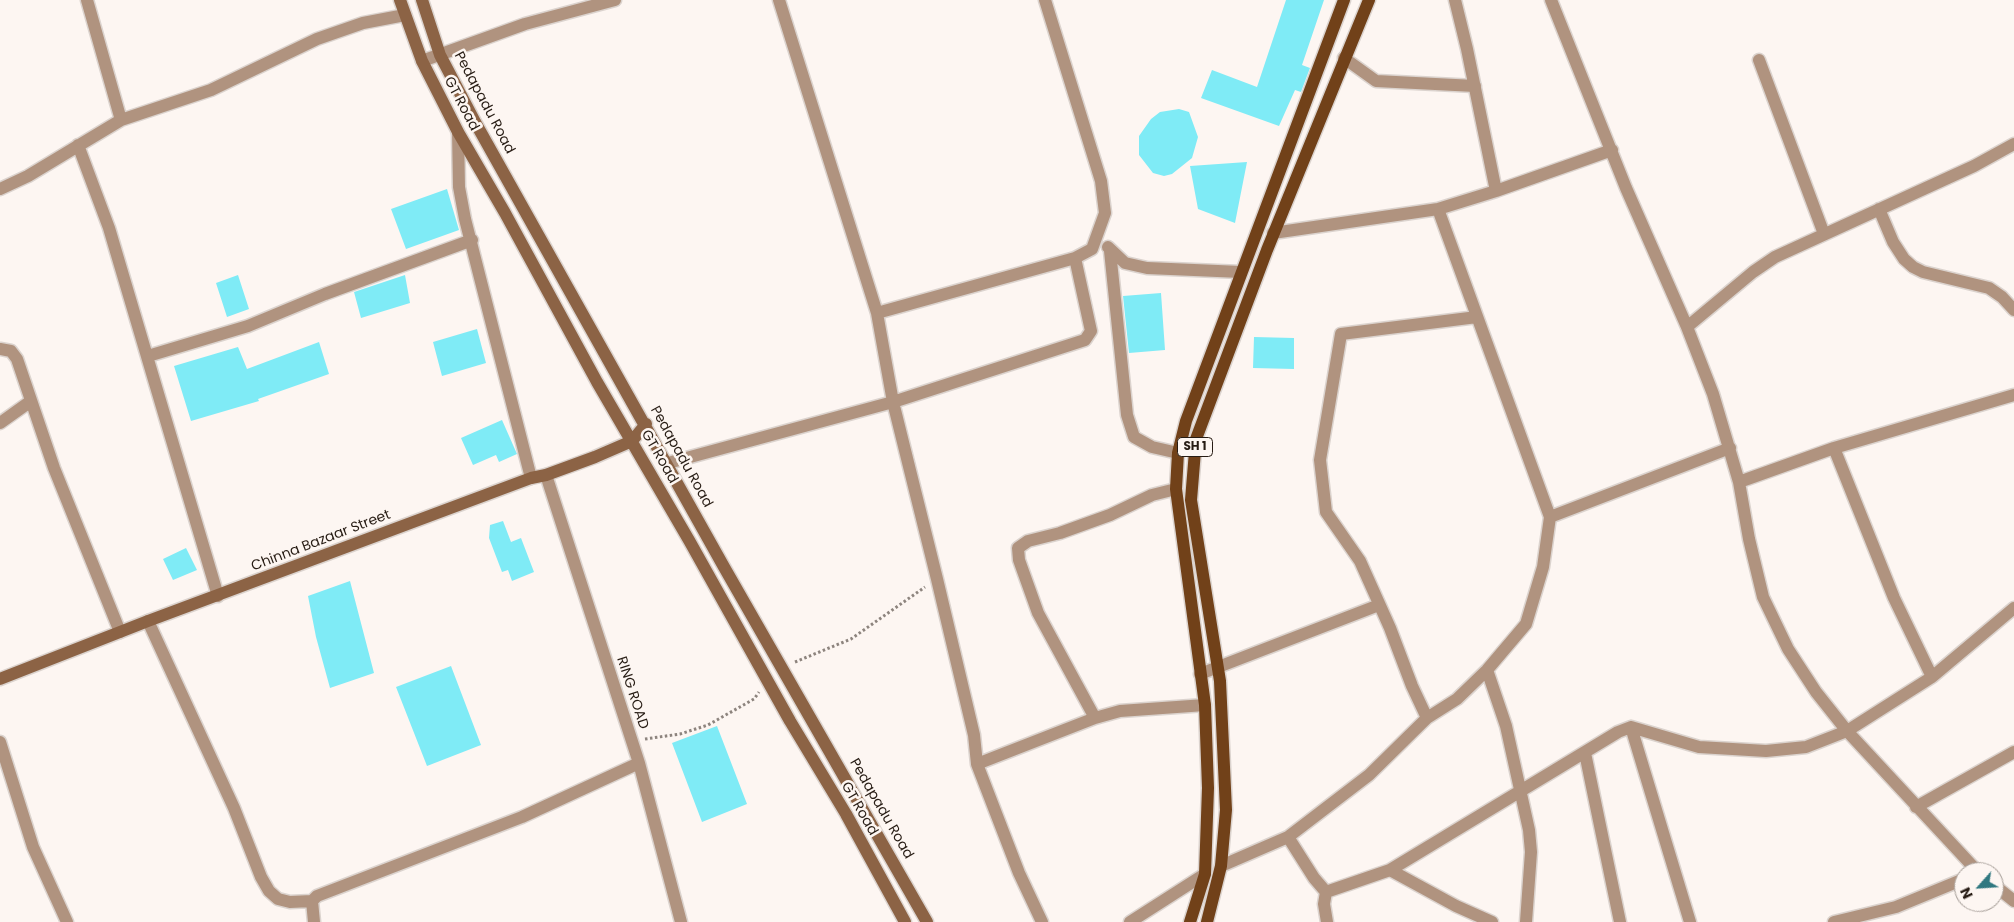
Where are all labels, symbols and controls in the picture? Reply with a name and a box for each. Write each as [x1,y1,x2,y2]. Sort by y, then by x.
street label: Pedapadu Road [450,49,518,157]
street label: GT Road [440,74,482,134]
street label: Pedapadu Road [646,403,716,511]
street label: GT Road [637,427,681,487]
road number: SH 1 [1178,438,1212,457]
street label: Chinna Bazaar Street [249,507,393,575]
street label: RING ROAD [612,655,652,731]
street label: Pedapadu Road [845,756,917,862]
street label: GT Road [837,779,881,839]
north arrow [1954,862,2004,912]
text: N [1955,884,1978,902]

